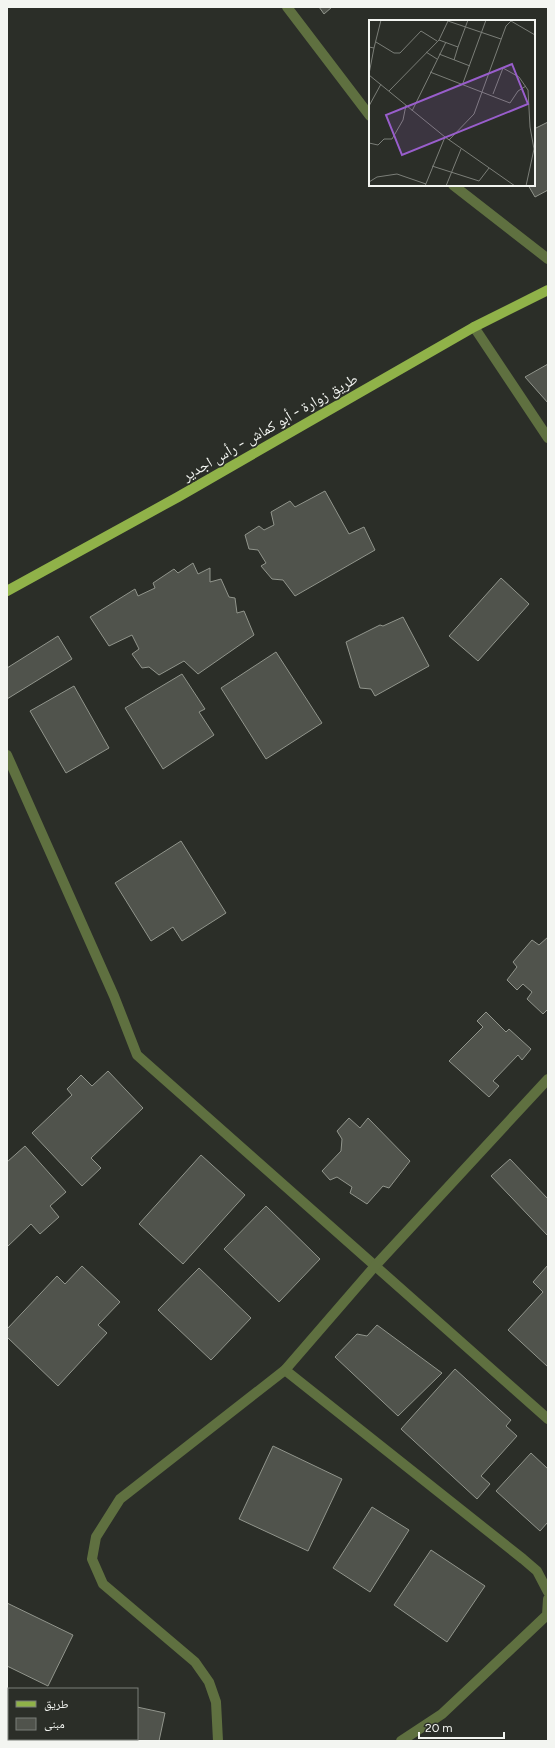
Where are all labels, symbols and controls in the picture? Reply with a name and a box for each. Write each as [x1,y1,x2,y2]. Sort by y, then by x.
inset map [369,20,535,186]
street label: طريق زوارة - أبو كماش - رأس اجدير [178,369,362,486]
legend [8,1688,138,1740]
text: طريق [44,1697,69,1711]
scale bar [419,1714,504,1740]
text: مبنى [44,1717,65,1731]
text: 20 m [425,1721,453,1735]

